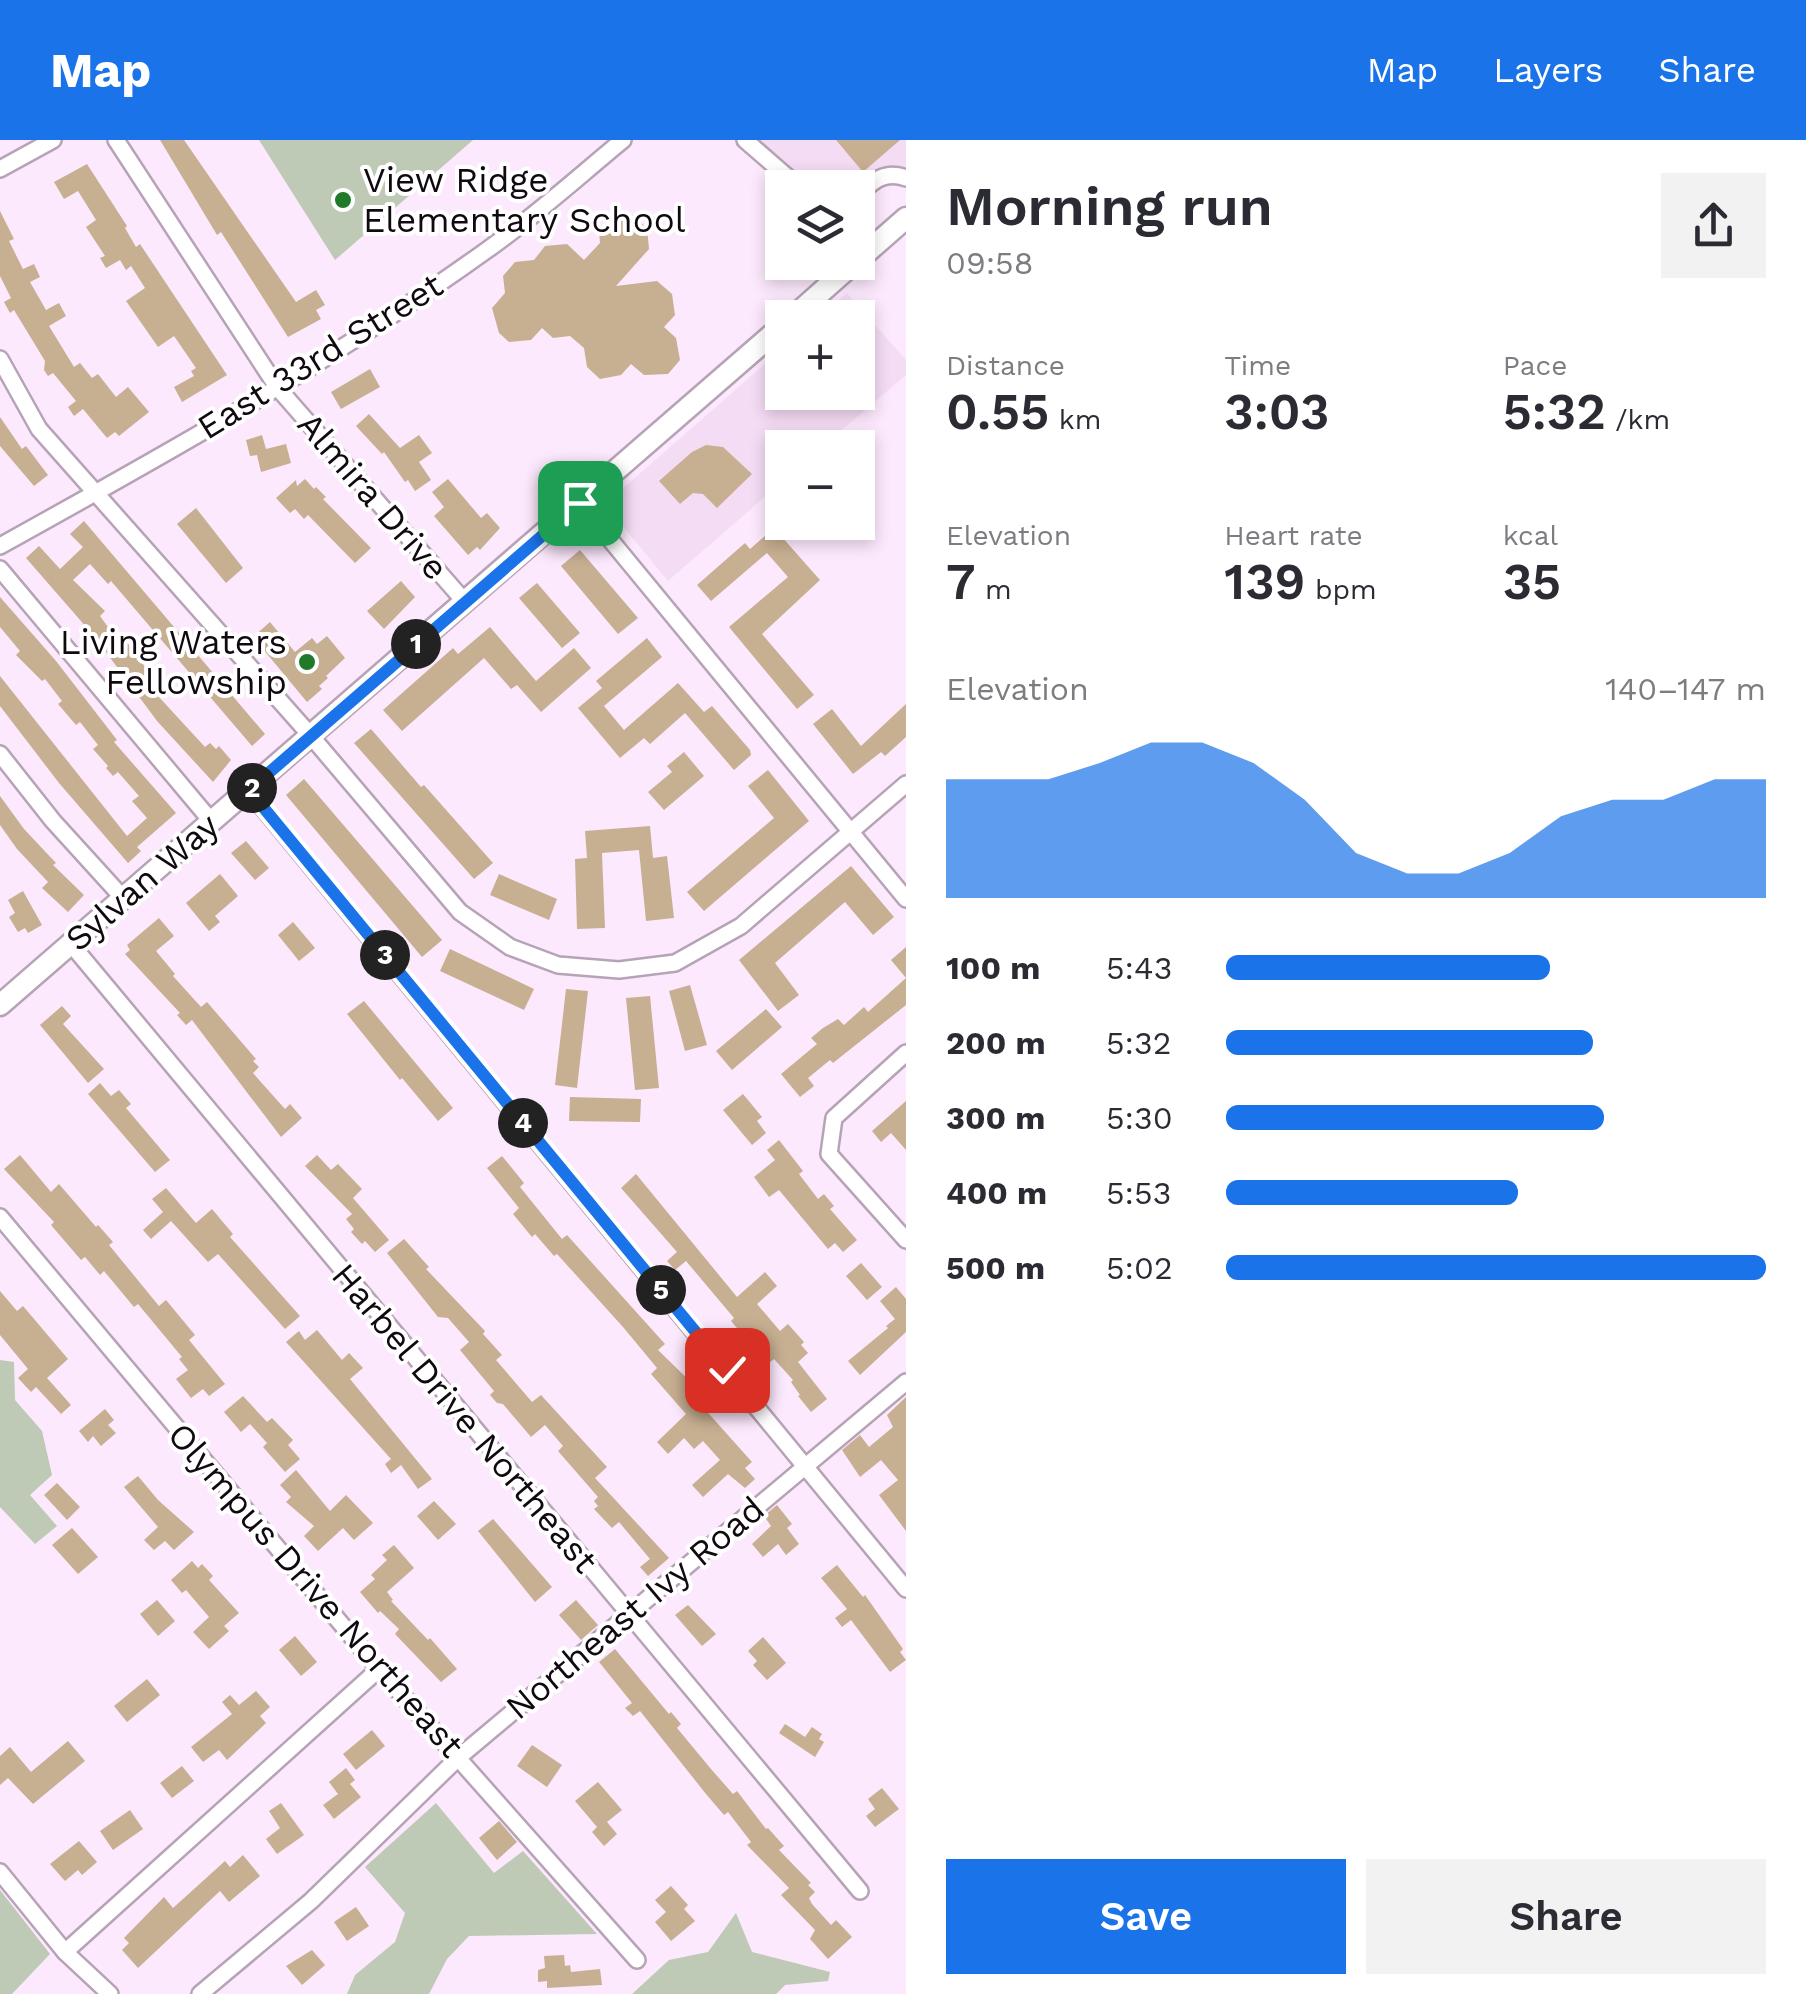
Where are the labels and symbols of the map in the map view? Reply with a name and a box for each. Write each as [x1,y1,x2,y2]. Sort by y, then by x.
place label: View Ridge Elementary School [363,159,686,241]
marker: View Ridge Elementary School [332,189,354,211]
street label: East 33rd Street [190,264,451,448]
street label: Almira Drive [289,404,457,588]
pin [538,461,623,546]
pin: 1 [391,619,441,669]
place label: Living Waters Fellowship [60,621,287,703]
marker: Living Waters Fellowship [296,651,318,673]
pin: 2 [227,763,277,813]
street label: Sylvan Way [57,804,227,960]
pin: 3 [360,930,410,980]
pin: 4 [498,1098,548,1148]
street label: Harbel Drive Northeast [323,1255,607,1582]
pin: 5 [636,1265,686,1315]
pin [685,1328,770,1413]
street label: Olympus Drive Northeast [159,1414,473,1766]
street label: Northeast Ivy Road [497,1488,773,1728]

